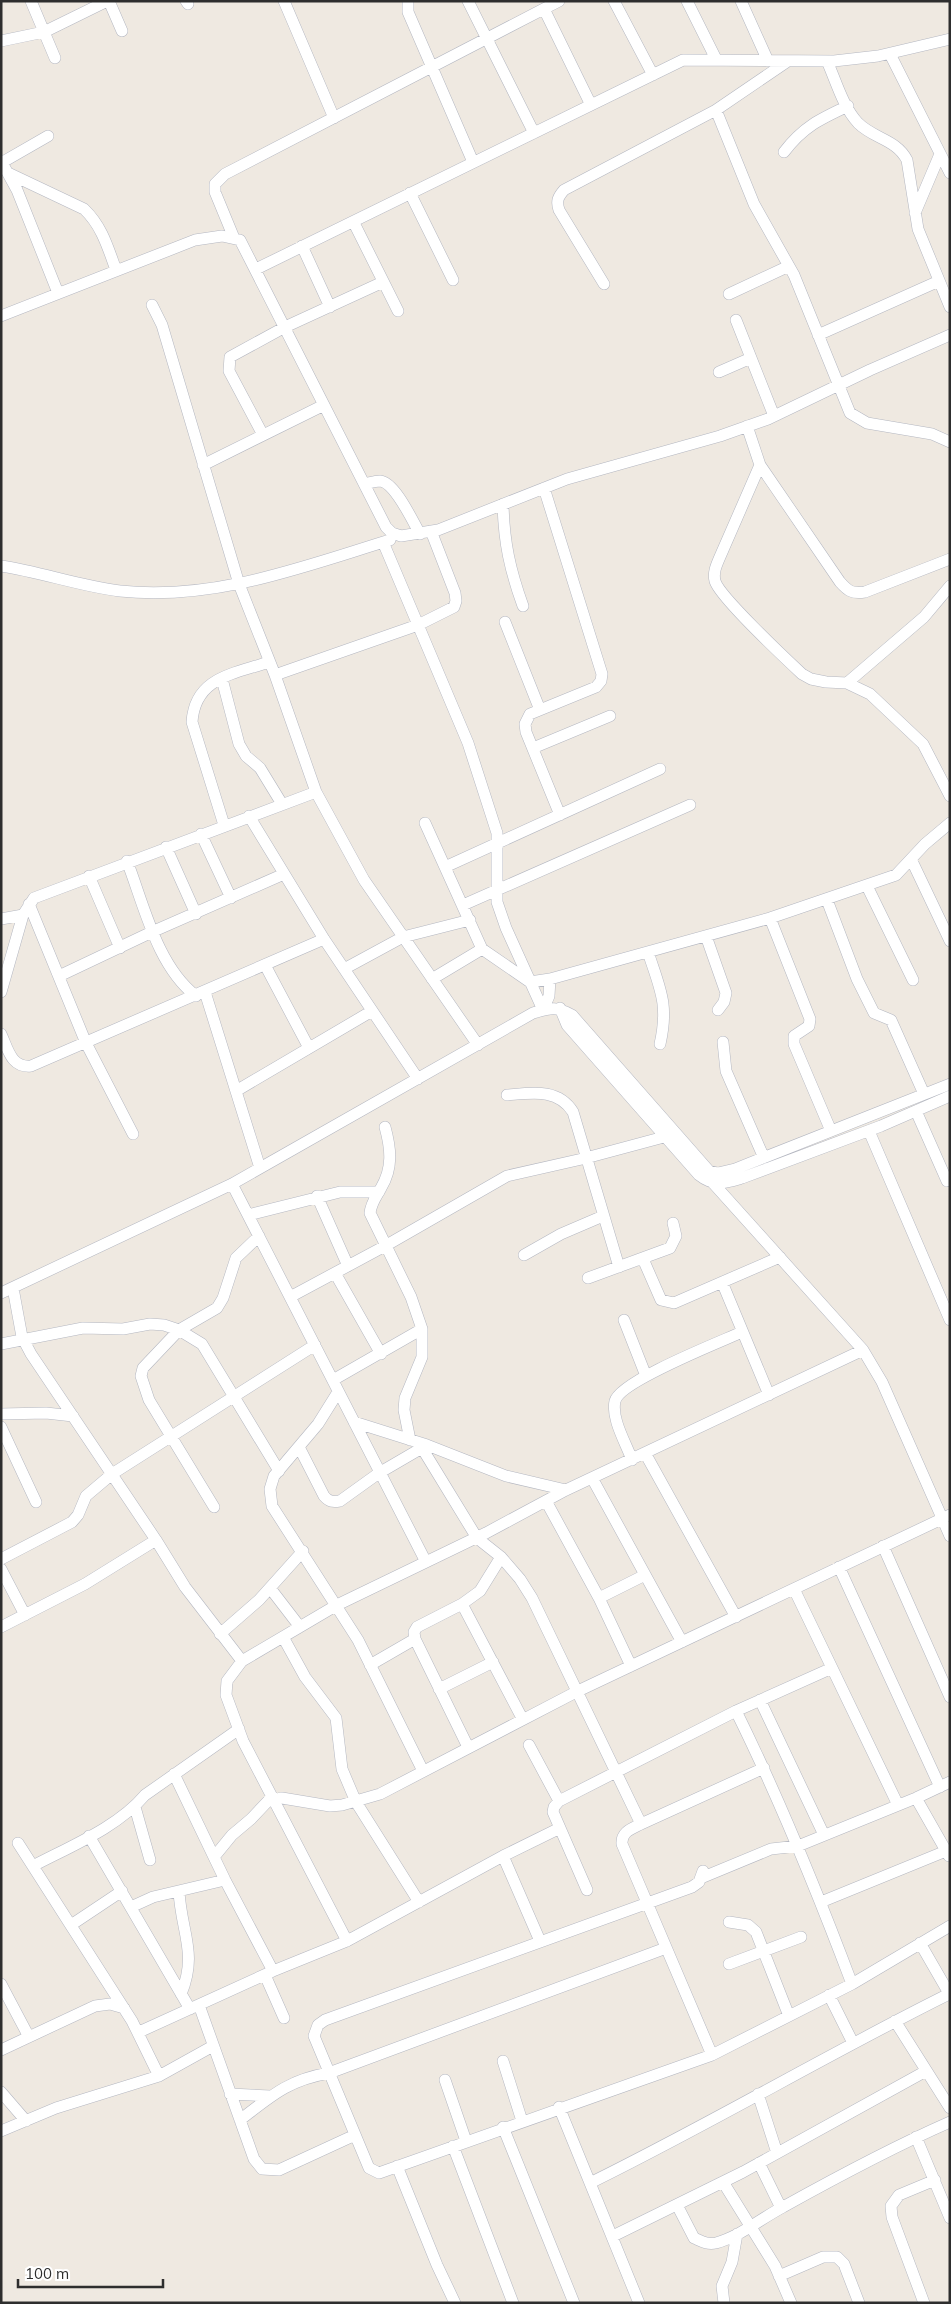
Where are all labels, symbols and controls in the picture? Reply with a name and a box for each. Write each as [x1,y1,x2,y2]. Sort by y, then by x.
scale bar [18,2256,162,2288]
text: 100 m [25,2264,69,2283]

